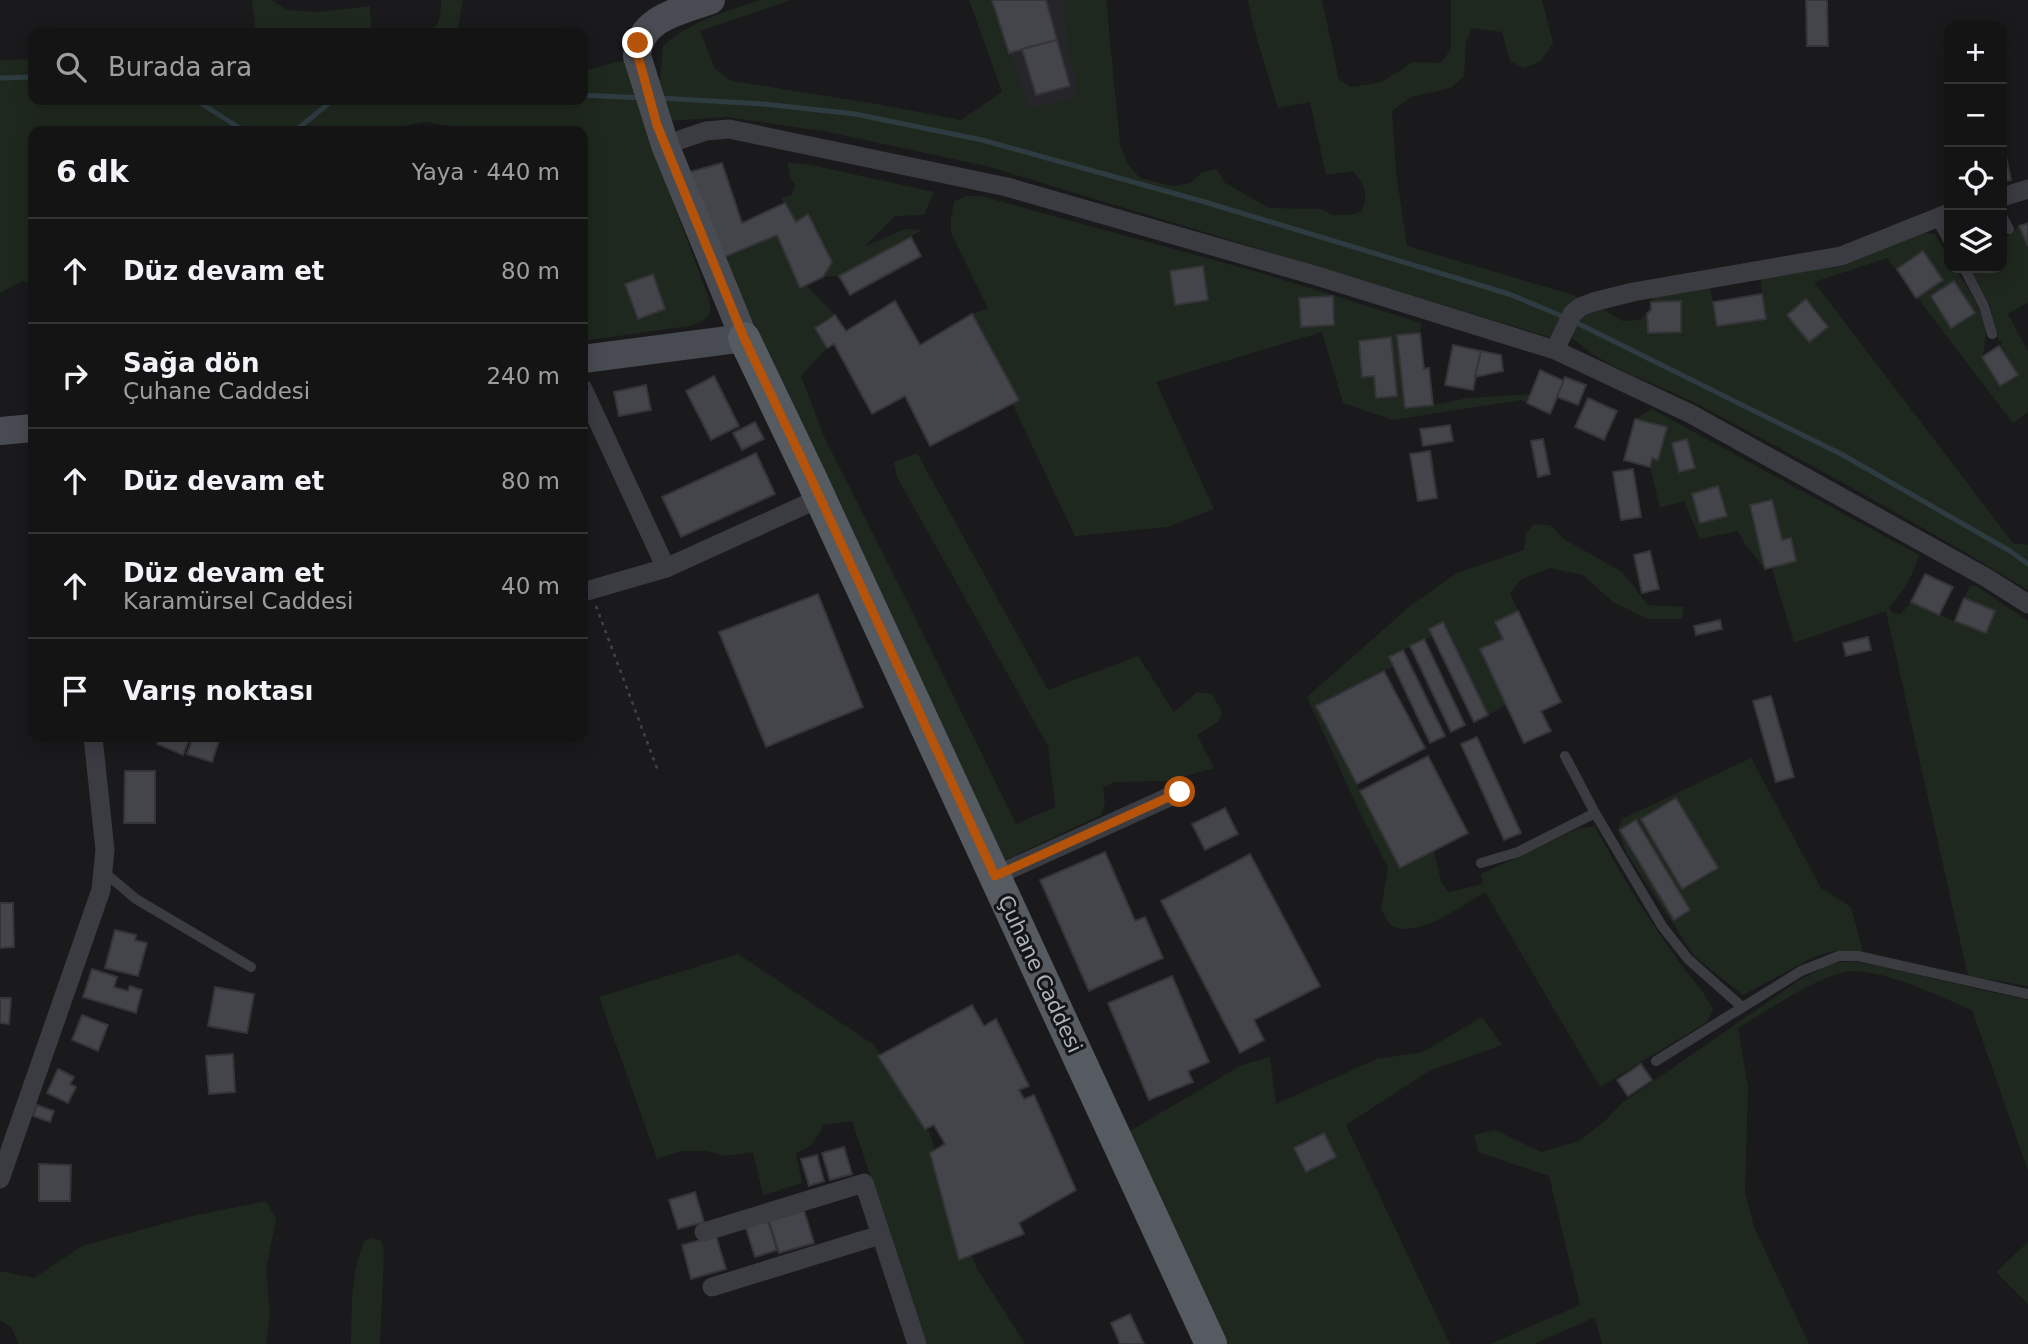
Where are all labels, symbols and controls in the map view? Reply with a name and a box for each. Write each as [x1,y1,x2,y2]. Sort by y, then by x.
map controls [1944,21,2007,273]
button: + [1944,21,2007,84]
route end [622,27,653,58]
search box [28,28,588,105]
icon: search [52,48,90,86]
text: Burada ara [108,52,252,82]
button: − [1944,84,2007,147]
button: locate [1944,147,2007,210]
text: 6 dk [56,154,129,189]
text: Yaya · 440 m [412,159,560,185]
button: layers [1944,210,2007,273]
icon: ahead [56,252,94,290]
text: Düz devam et [123,256,324,286]
text: 80 m [501,258,560,284]
text: Sağa dön [123,348,259,378]
icon: right [56,357,94,395]
text: 240 m [486,363,560,389]
text: Çuhane Caddesi [123,378,310,404]
icon: ahead [56,462,94,500]
text: Düz devam et [123,466,324,496]
text: 80 m [501,468,560,494]
text: Düz devam et [123,558,324,588]
icon: ahead [56,567,94,605]
text: 40 m [501,573,560,599]
text: Karamürsel Caddesi [123,588,353,614]
icon: arrive [56,672,94,710]
text: Varış noktası [123,676,314,706]
route start [1164,776,1195,807]
street label: Çuhane Caddesi [993,891,1087,1057]

